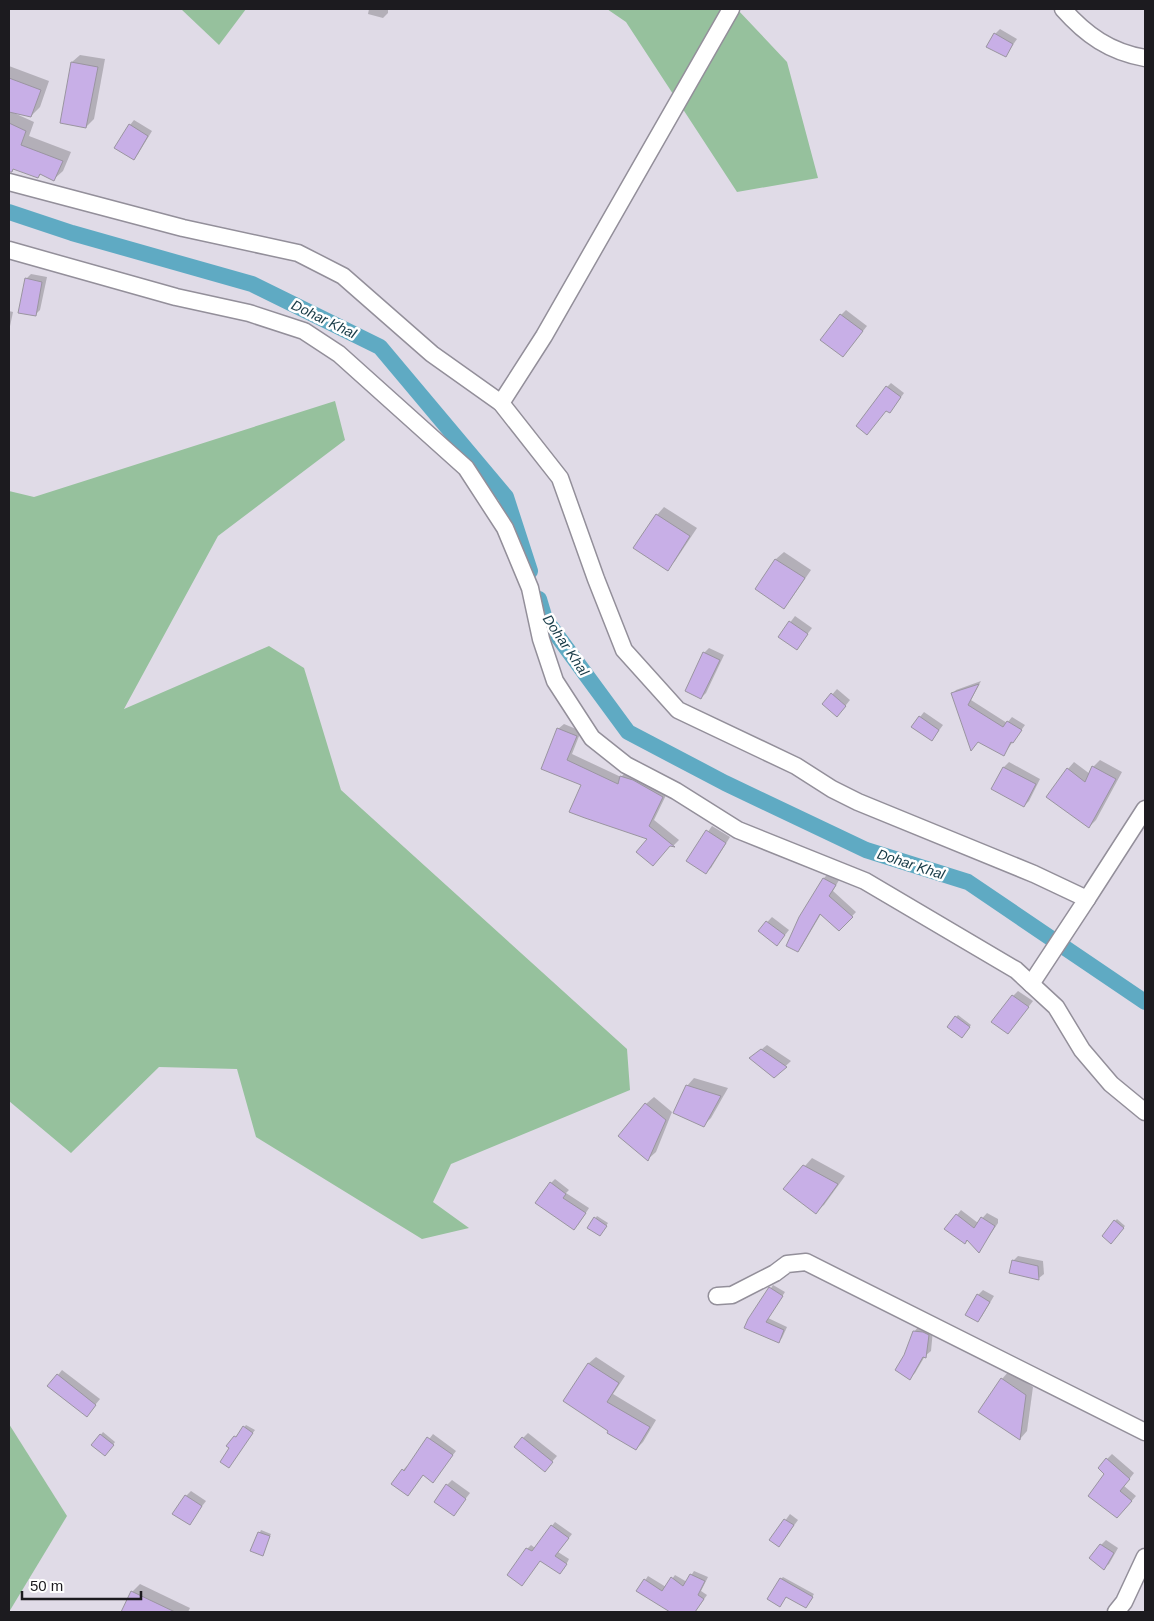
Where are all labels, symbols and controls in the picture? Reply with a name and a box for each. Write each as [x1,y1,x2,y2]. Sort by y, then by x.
water label: Dohar Khal [289,296,360,342]
water label: Dohar Khal [540,611,593,679]
water label: Dohar Khal [875,846,948,883]
scale bar [22,1568,141,1600]
text: 50 m [30,1577,63,1594]

